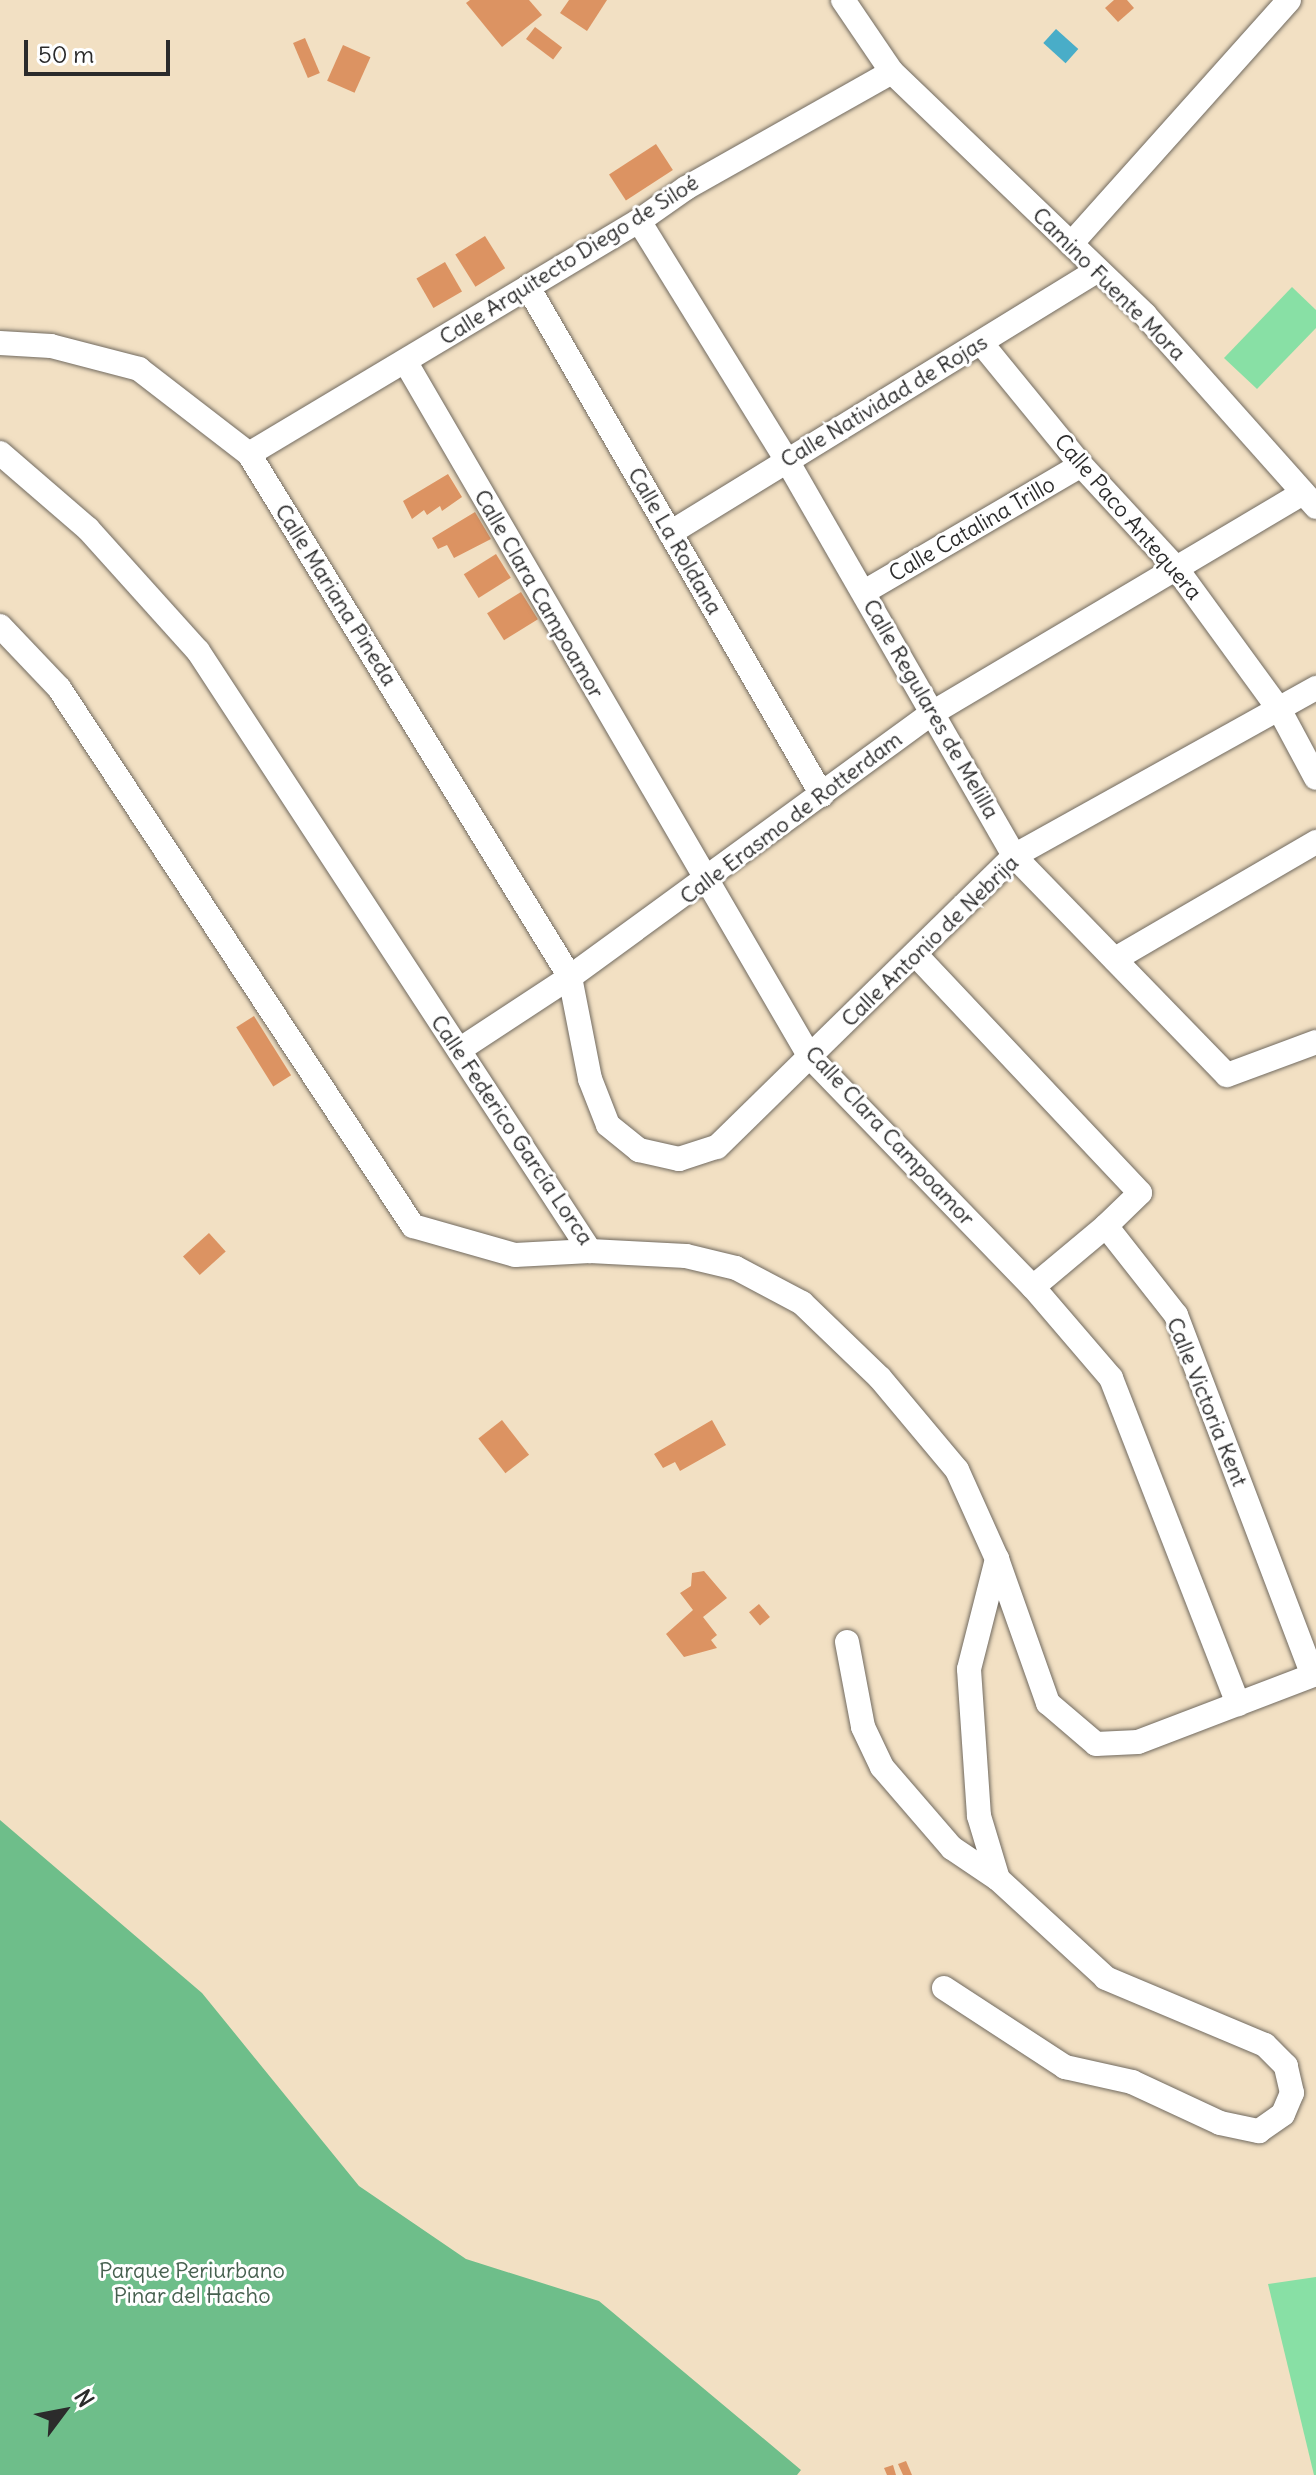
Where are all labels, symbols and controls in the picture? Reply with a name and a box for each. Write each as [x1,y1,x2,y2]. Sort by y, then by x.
scale bar [28,24,174,74]
text: 50 m [38,39,94,69]
street label: Calle Arquitecto Diego de Siloé [435,169,703,351]
street label: Camino Fuente Mora [1027,202,1191,366]
street label: Calle Natividad de Rojas [776,329,992,473]
street label: Calle Paco Antequera [1049,429,1207,605]
street label: Calle La Roldana [622,463,728,619]
street label: Calle Catalina Trillo [884,471,1060,587]
street label: Calle Clara Campoamor [468,485,610,703]
street label: Calle Mariana Pineda [269,499,403,691]
street label: Calle Regulares de Melilla [857,595,1005,823]
street label: Calle Erasmo de Rotterdam [675,726,907,910]
street label: Calle Antonio de Nebrija [836,850,1024,1032]
street label: Calle Federico García Lorca [425,1010,599,1250]
street label: Calle Clara Campoamor [800,1040,980,1232]
street label: Calle Victoria Kent [1161,1314,1253,1490]
park label: Parque Periurbano Pinar del Hacho [99,2257,285,2308]
north arrow [24,2371,104,2451]
text: N [68,2384,100,2412]

